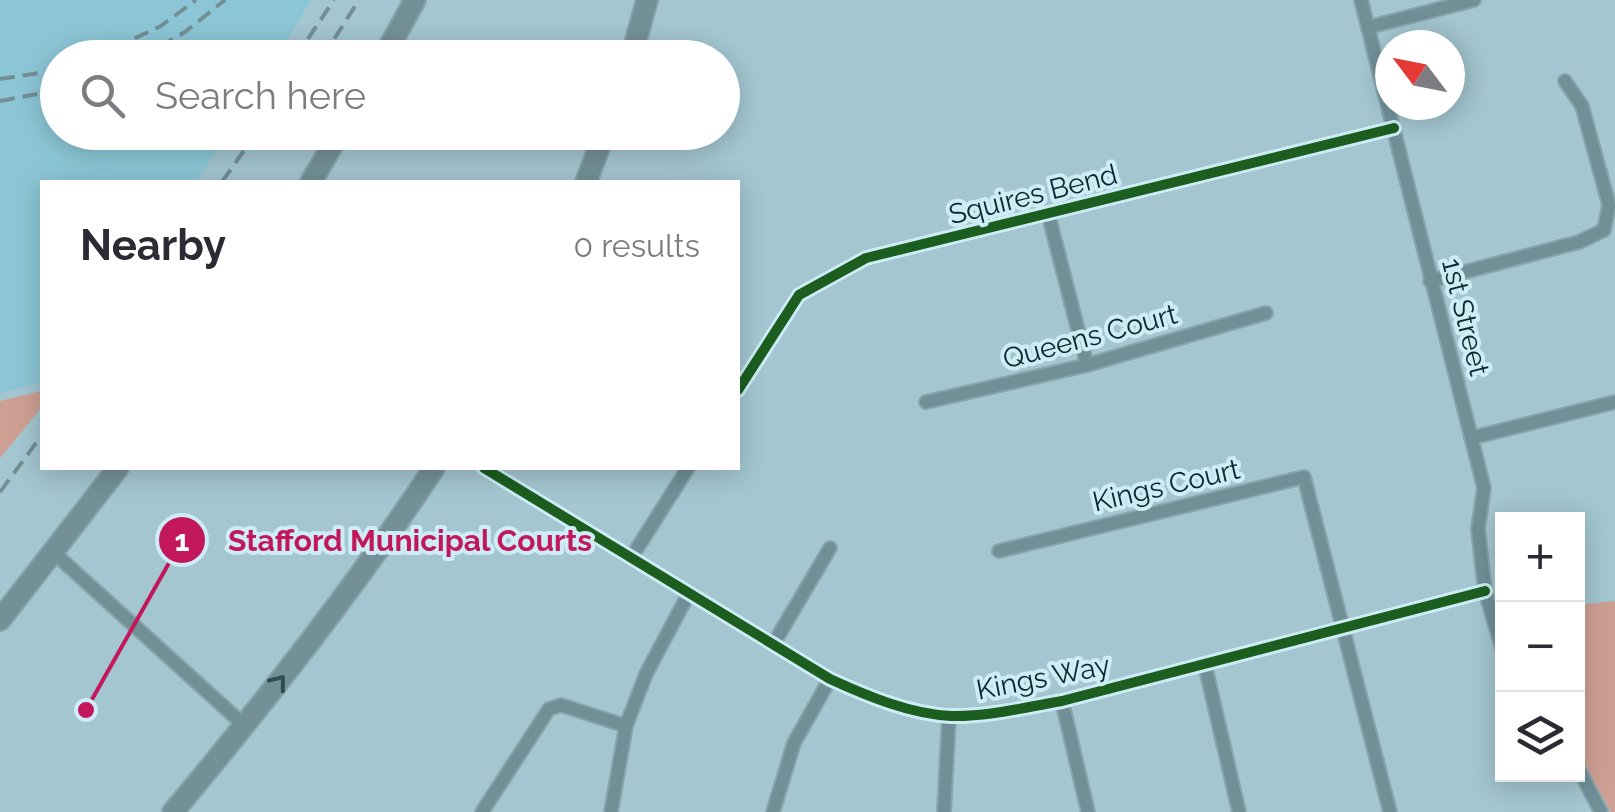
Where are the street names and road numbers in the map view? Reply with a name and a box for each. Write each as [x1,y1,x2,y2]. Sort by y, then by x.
street label: Squires Bend [946,158,1121,231]
street label: 1st Street [1435,255,1496,380]
street label: Queens Court [999,297,1182,376]
street label: Kings Court [1089,452,1244,518]
street label: Kings Way [974,648,1113,707]

